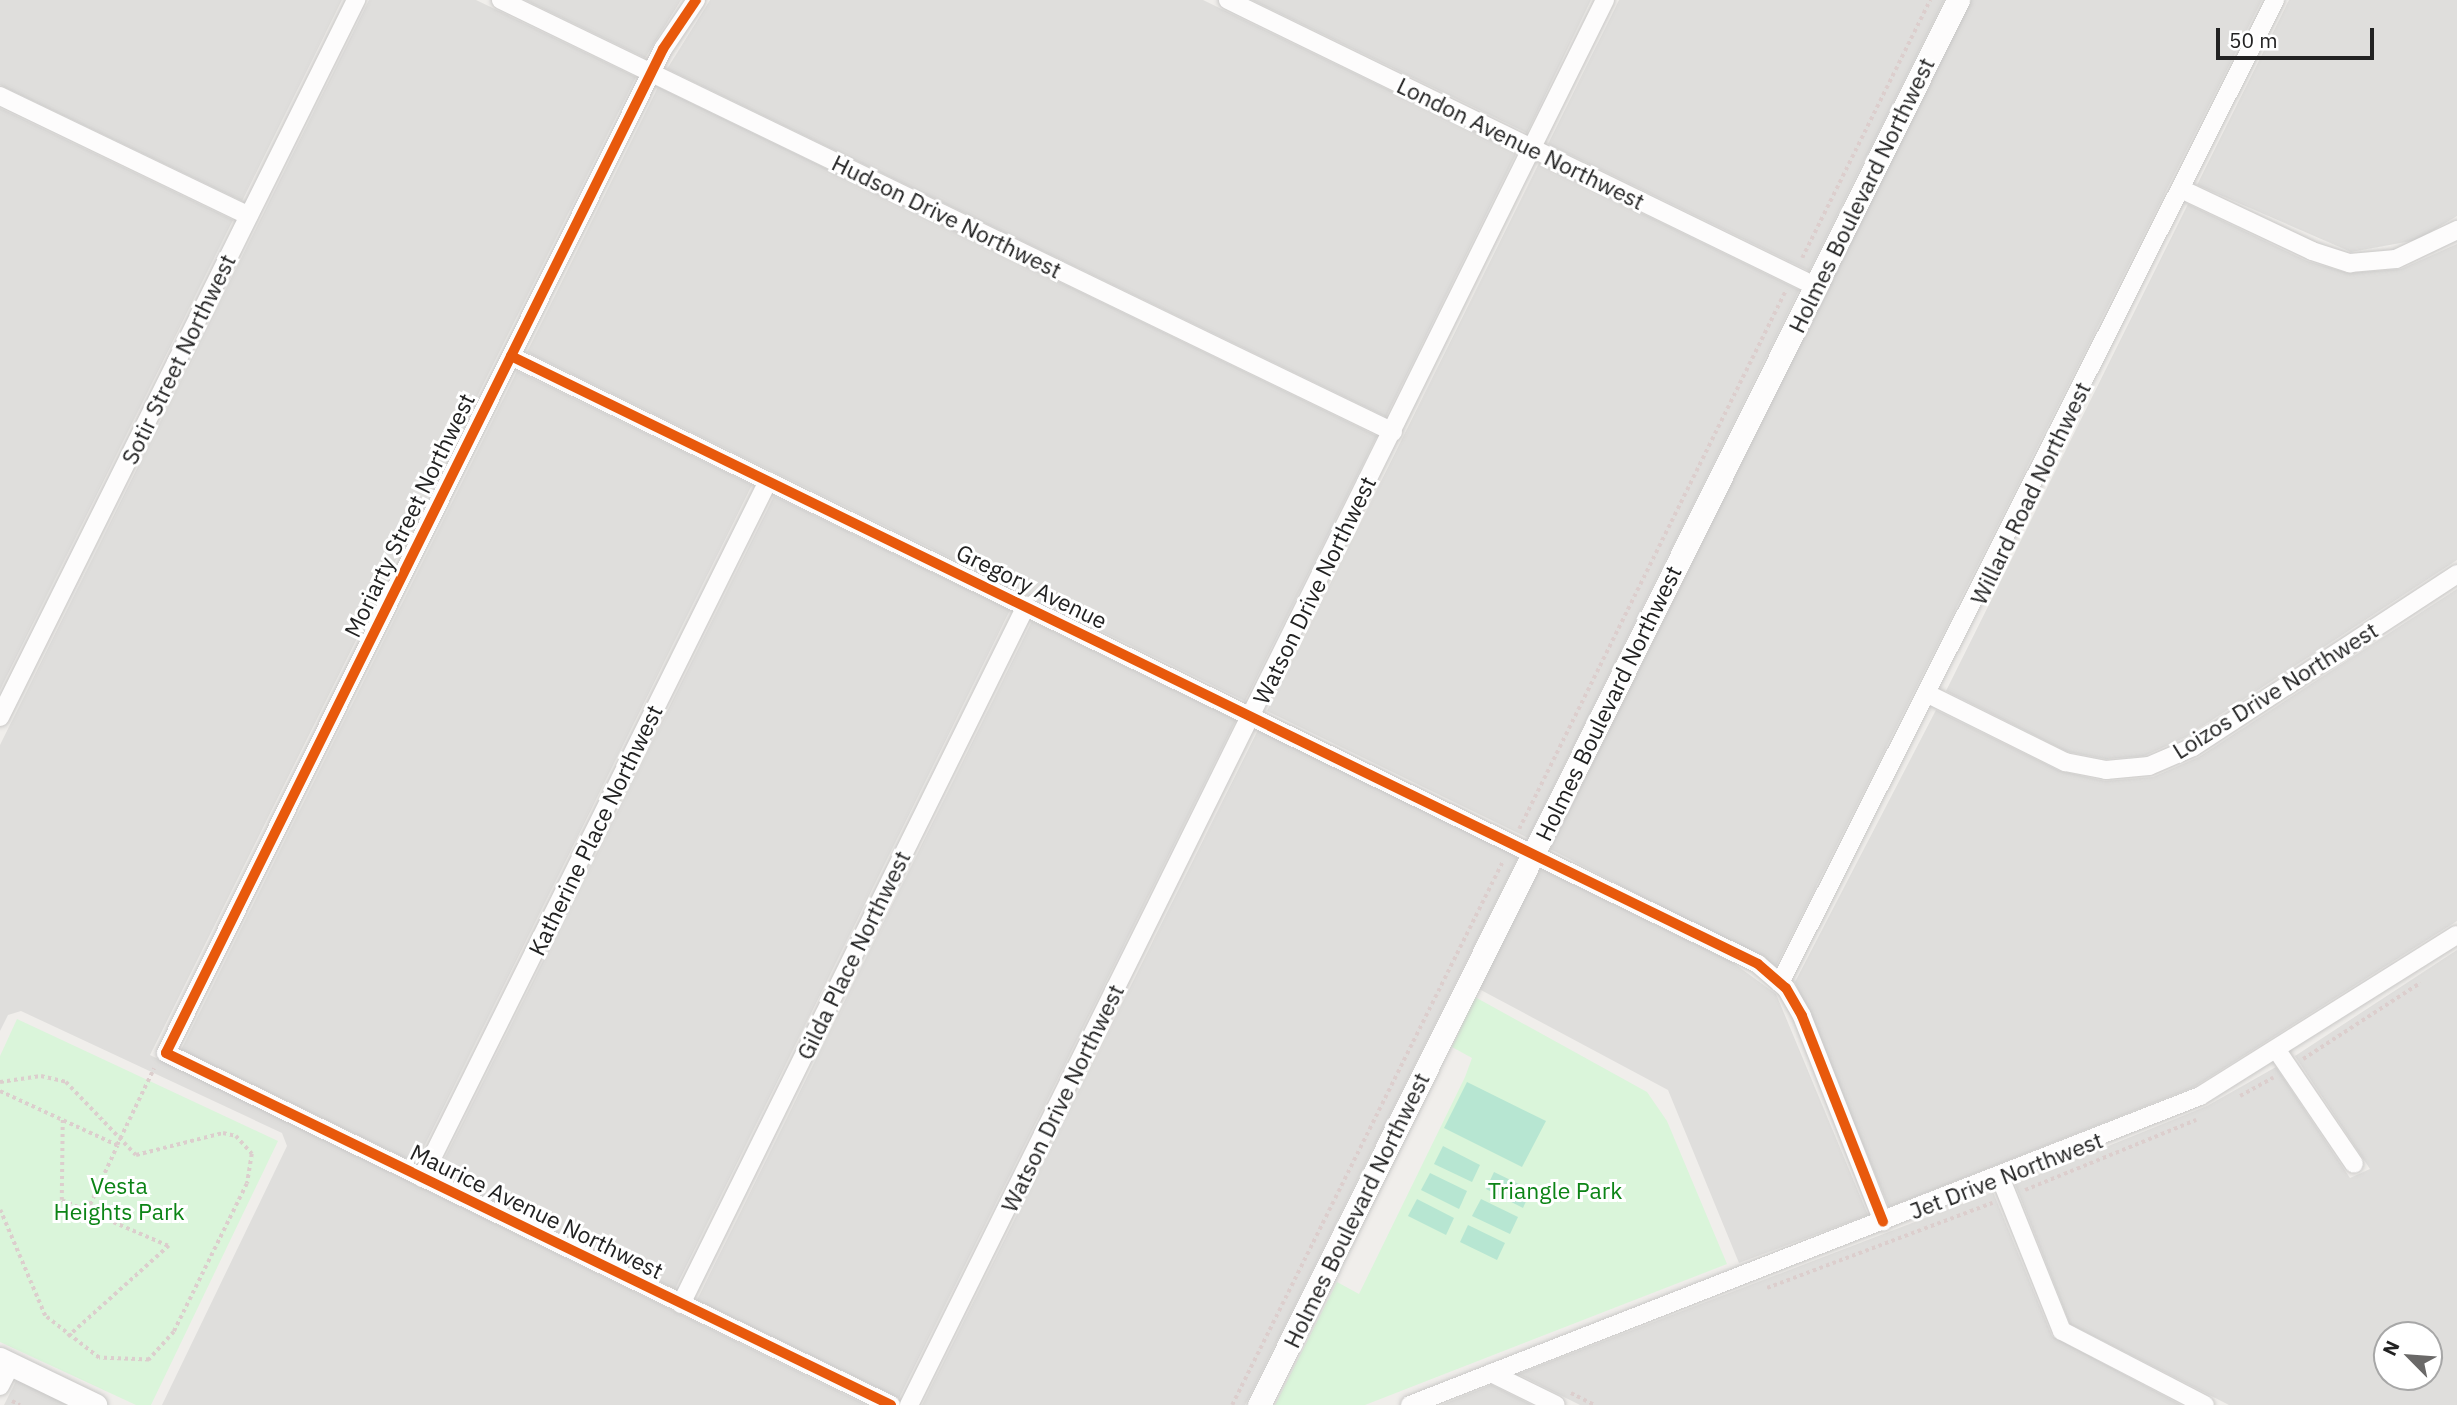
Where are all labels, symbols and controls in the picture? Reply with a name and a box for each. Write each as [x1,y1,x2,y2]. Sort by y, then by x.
scale bar [2219,14,2376,58]
text: 50 m [2229,26,2278,54]
street label: Holmes Boulevard Northwest [1782,53,1940,337]
street label: London Avenue Northwest [1393,71,1649,215]
street label: Hudson Drive Northwest [828,148,1066,284]
street label: Sotir Street Northwest [115,249,241,469]
street label: Willard Road Northwest [1964,377,2096,609]
street label: Moriarty Street Northwest [338,388,480,642]
street label: Watson Drive Northwest [1247,472,1381,708]
street label: Gregory Avenue [952,538,1112,634]
street label: Holmes Boulevard Northwest [1529,561,1687,845]
street label: Loizos Drive Northwest [2167,616,2383,764]
street label: Katherine Place Northwest [522,700,668,960]
street label: Gilda Place Northwest [790,846,916,1064]
street label: Watson Drive Northwest [995,980,1129,1216]
street label: Holmes Boulevard Northwest [1277,1068,1435,1352]
street label: Jet Drive Northwest [1906,1125,2106,1225]
street label: Maurice Avenue Northwest [406,1138,668,1284]
park label: Vesta Heights Park [53,1171,185,1225]
park label: Triangle Park [1488,1176,1622,1204]
north arrow [2373,1321,2443,1391]
text: N [2377,1337,2405,1359]

